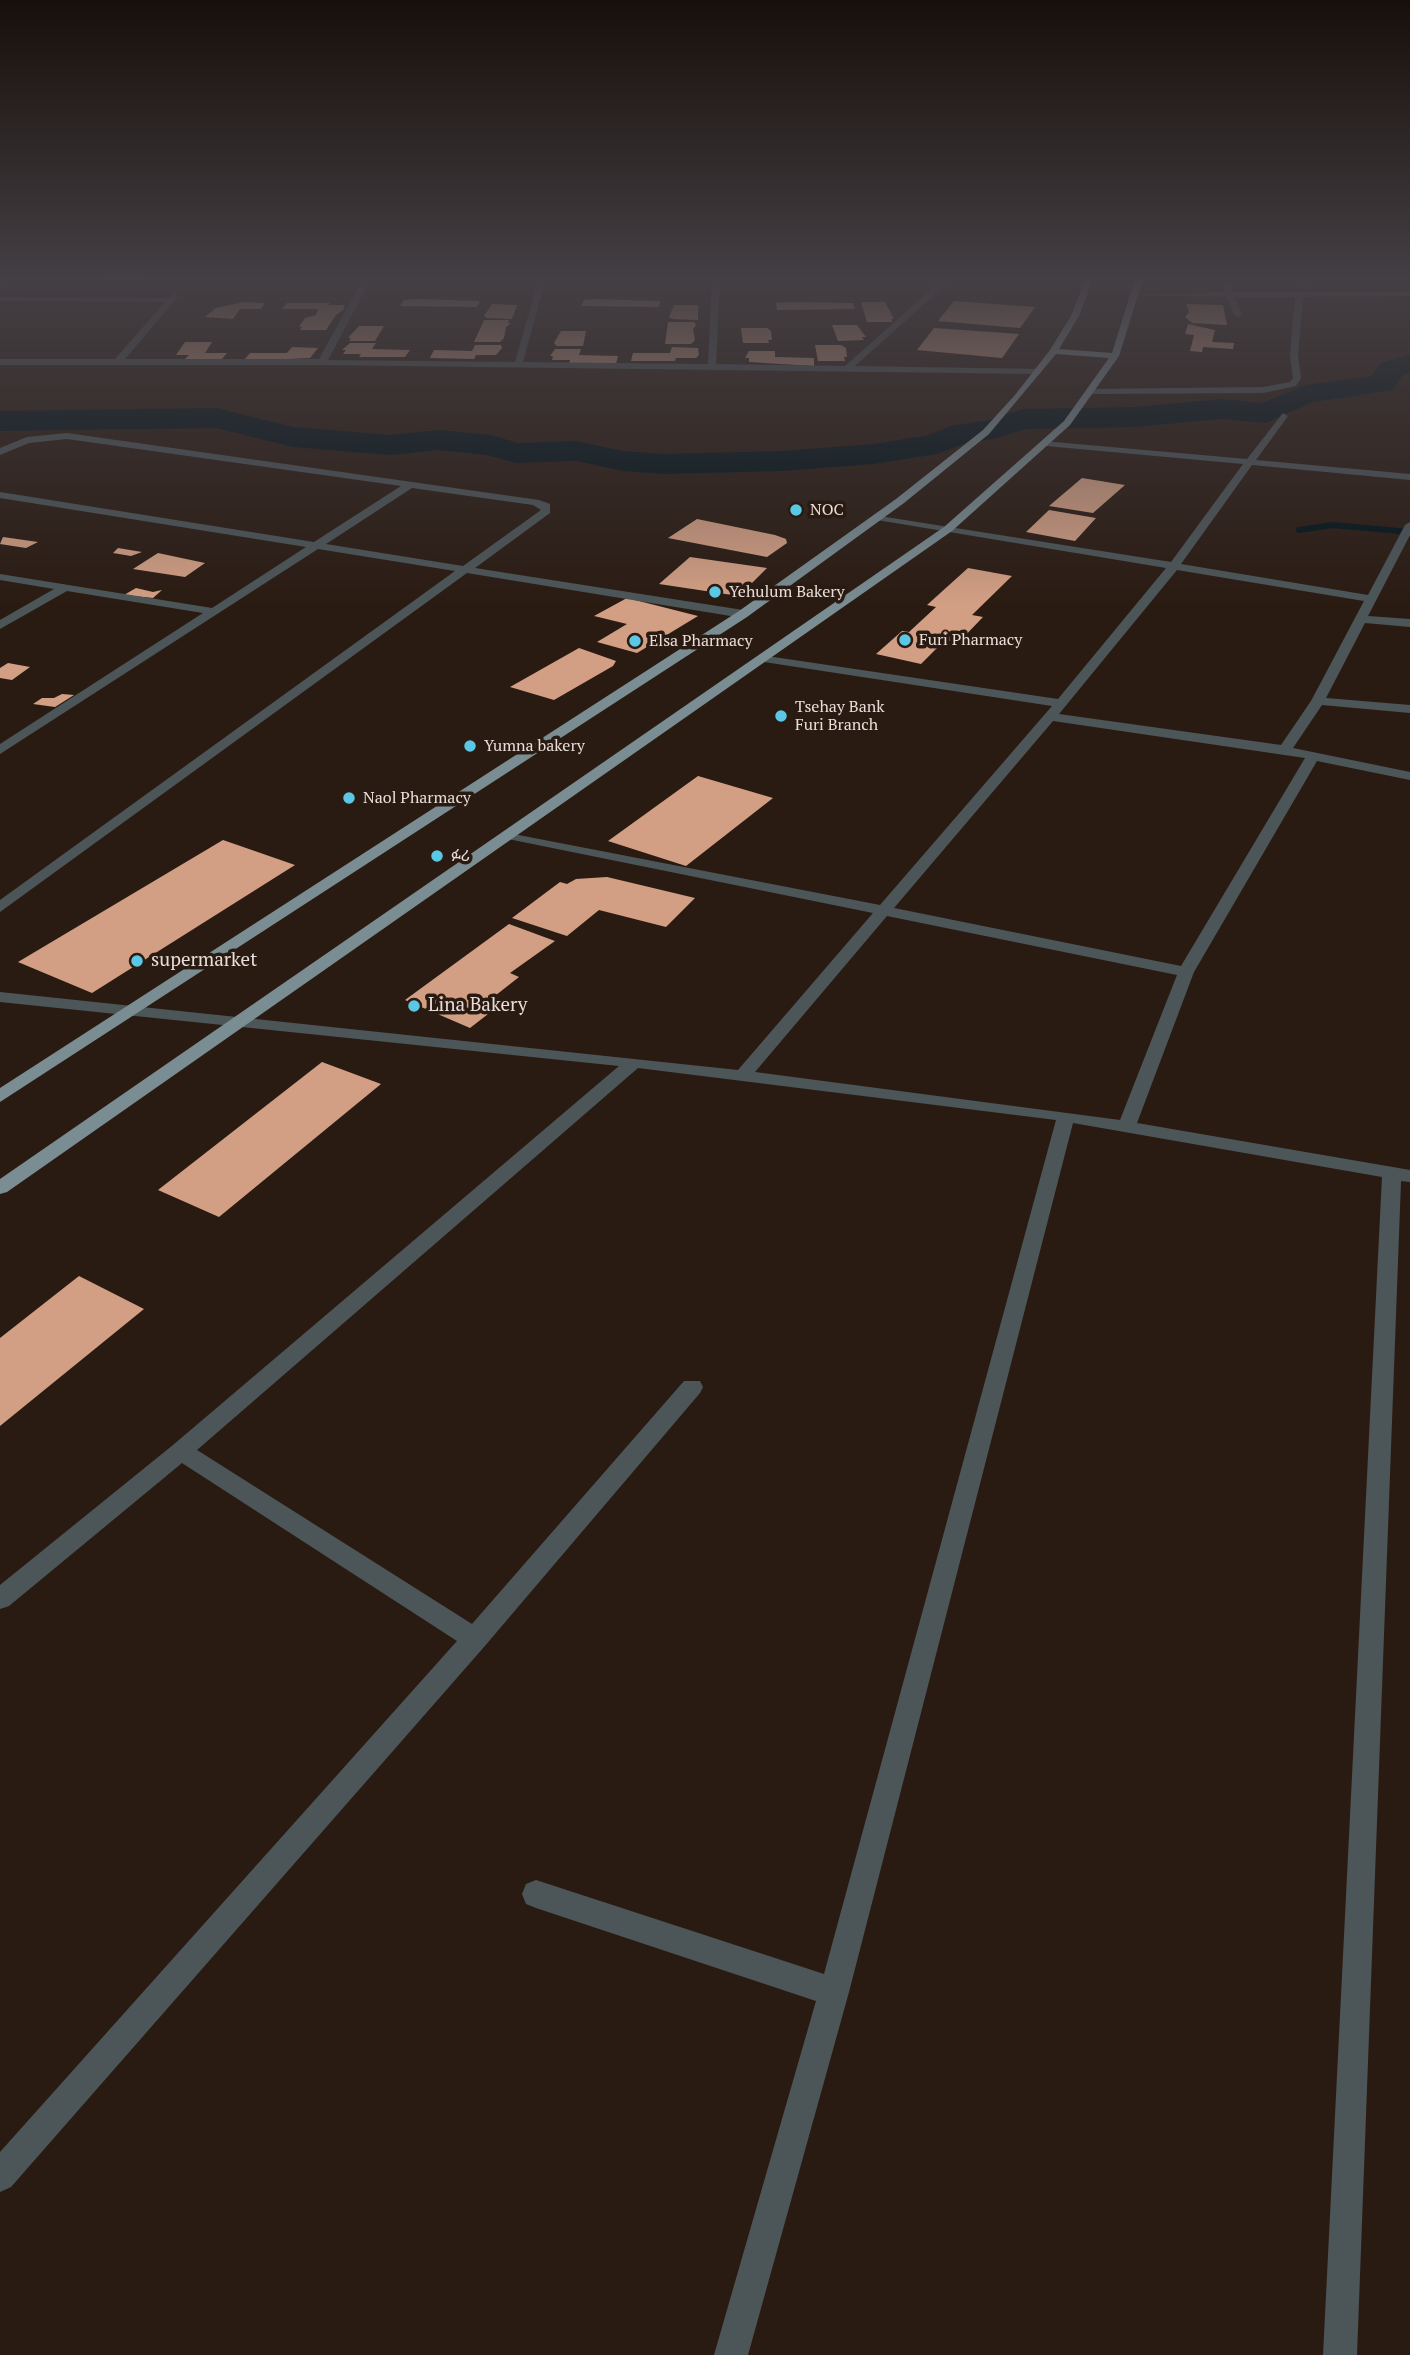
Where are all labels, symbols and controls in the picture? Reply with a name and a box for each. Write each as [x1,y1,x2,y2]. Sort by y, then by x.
place label: NOC [810,500,844,520]
marker: NOC [788,502,804,518]
place label: Yehulum Bakery [729,582,845,602]
marker: Yehulum Bakery [707,584,723,600]
place label: Furi Pharmacy [919,630,1022,650]
place label: Elsa Pharmacy [649,631,753,651]
marker: Furi Pharmacy [897,632,913,648]
marker: Elsa Pharmacy [627,633,643,649]
place label: Tsehay Bank Furi Branch [795,697,885,735]
marker: Tsehay Bank Furi Branch [773,708,789,724]
place label: Yumna bakery [484,736,585,756]
marker: Yumna bakery [462,738,478,754]
place label: Naol Pharmacy [363,788,471,808]
marker: Naol Pharmacy [341,790,357,806]
place label: ፉሪ [451,846,470,866]
marker: ፉሪ [429,848,445,864]
place label: supermarket [151,950,257,972]
marker: supermarket [129,953,145,969]
place label: Lina Bakery [428,995,527,1017]
marker: Lina Bakery [406,998,422,1014]

